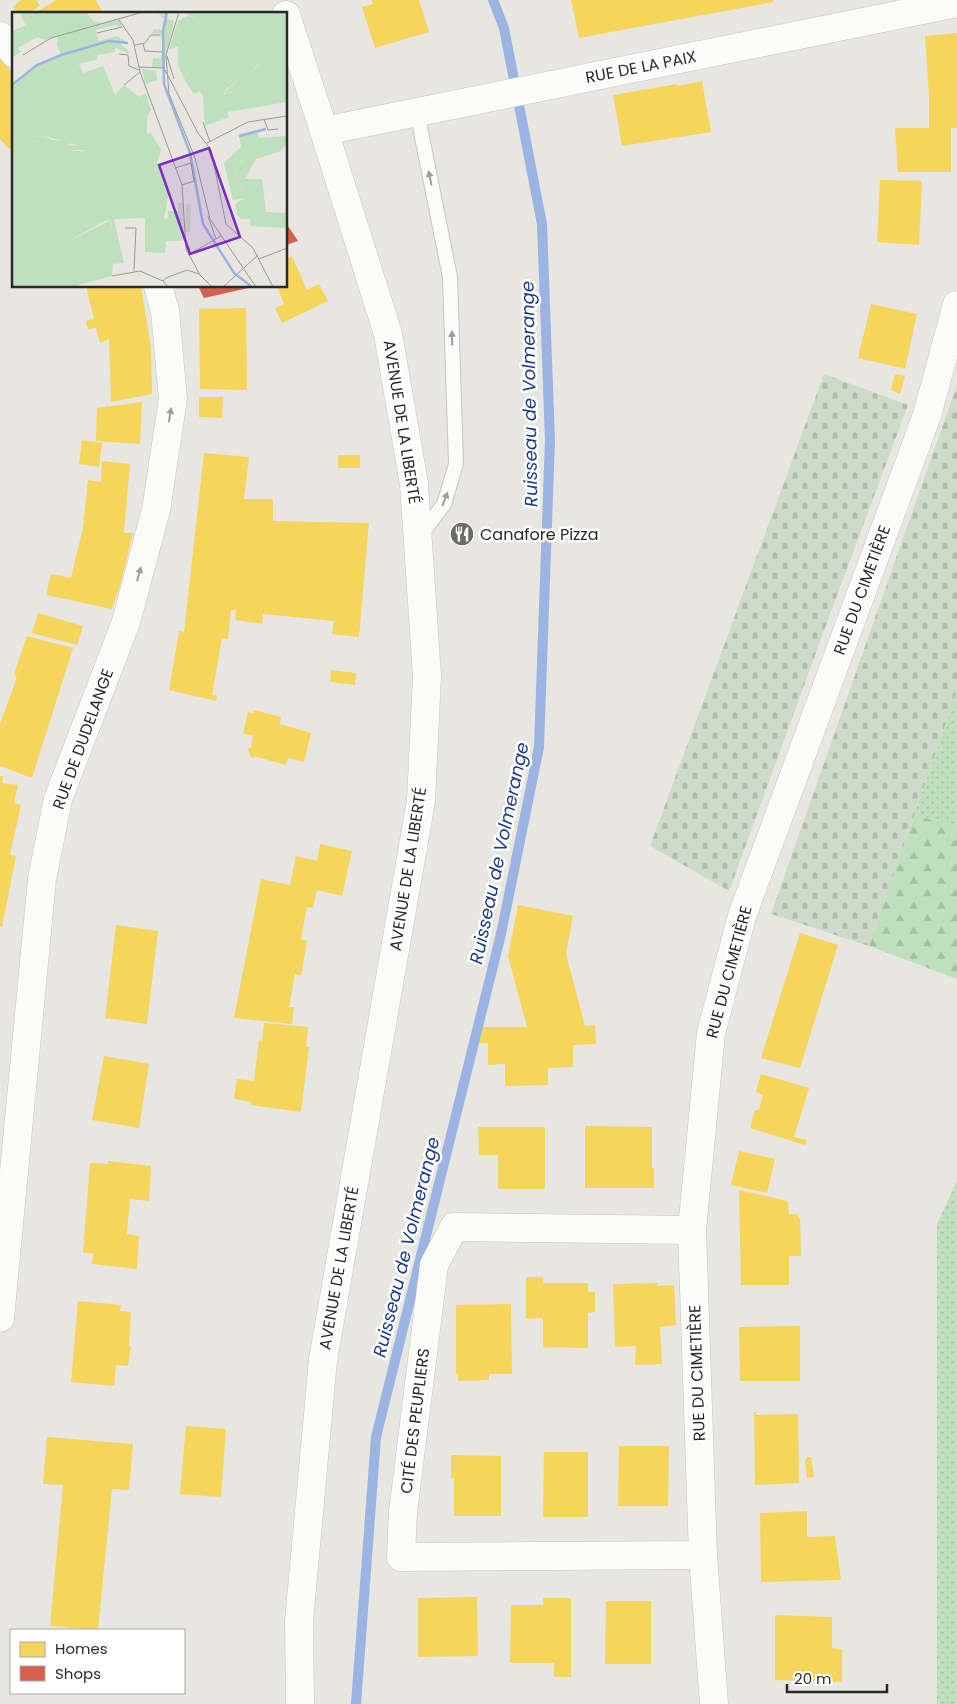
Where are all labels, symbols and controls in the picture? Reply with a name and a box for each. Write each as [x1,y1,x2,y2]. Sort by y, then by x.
inset map [12,12,288,288]
street label: RUE DE LA PAIX [583,45,699,89]
one-way arrow [426,169,434,185]
water label: Ruisseau de Volmerange [515,281,543,507]
one-way arrow [448,330,456,346]
street label: AVENUE DE LA LIBERTÉ [378,338,426,506]
one-way arrow [167,407,175,423]
one-way arrow [441,491,449,506]
restaurant icon: Canafore Pizza [449,521,475,547]
street label: RUE DU CIMETIÈRE [828,522,896,658]
place label: Canafore Pizza [480,523,598,546]
one-way arrow [135,567,143,582]
street label: RUE DE DUDELANGE [47,666,119,812]
water label: Ruisseau de Volmerange [463,740,535,966]
street label: AVENUE DE LA LIBERTÉ [384,785,432,953]
street label: RUE DU CIMETIÈRE [700,903,758,1041]
water label: Ruisseau de Volmerange [367,1134,445,1360]
street label: AVENUE DE LA LIBERTÉ [313,1184,365,1352]
street label: RUE DU CIMETIÈRE [683,1304,711,1442]
street label: CITÉ DES PEUPLIERS [395,1347,435,1495]
legend [10,1629,185,1694]
text: Homes [55,1638,108,1659]
scale bar [787,1662,887,1694]
text: Shops [55,1663,101,1684]
text: 20 m [794,1668,832,1689]

